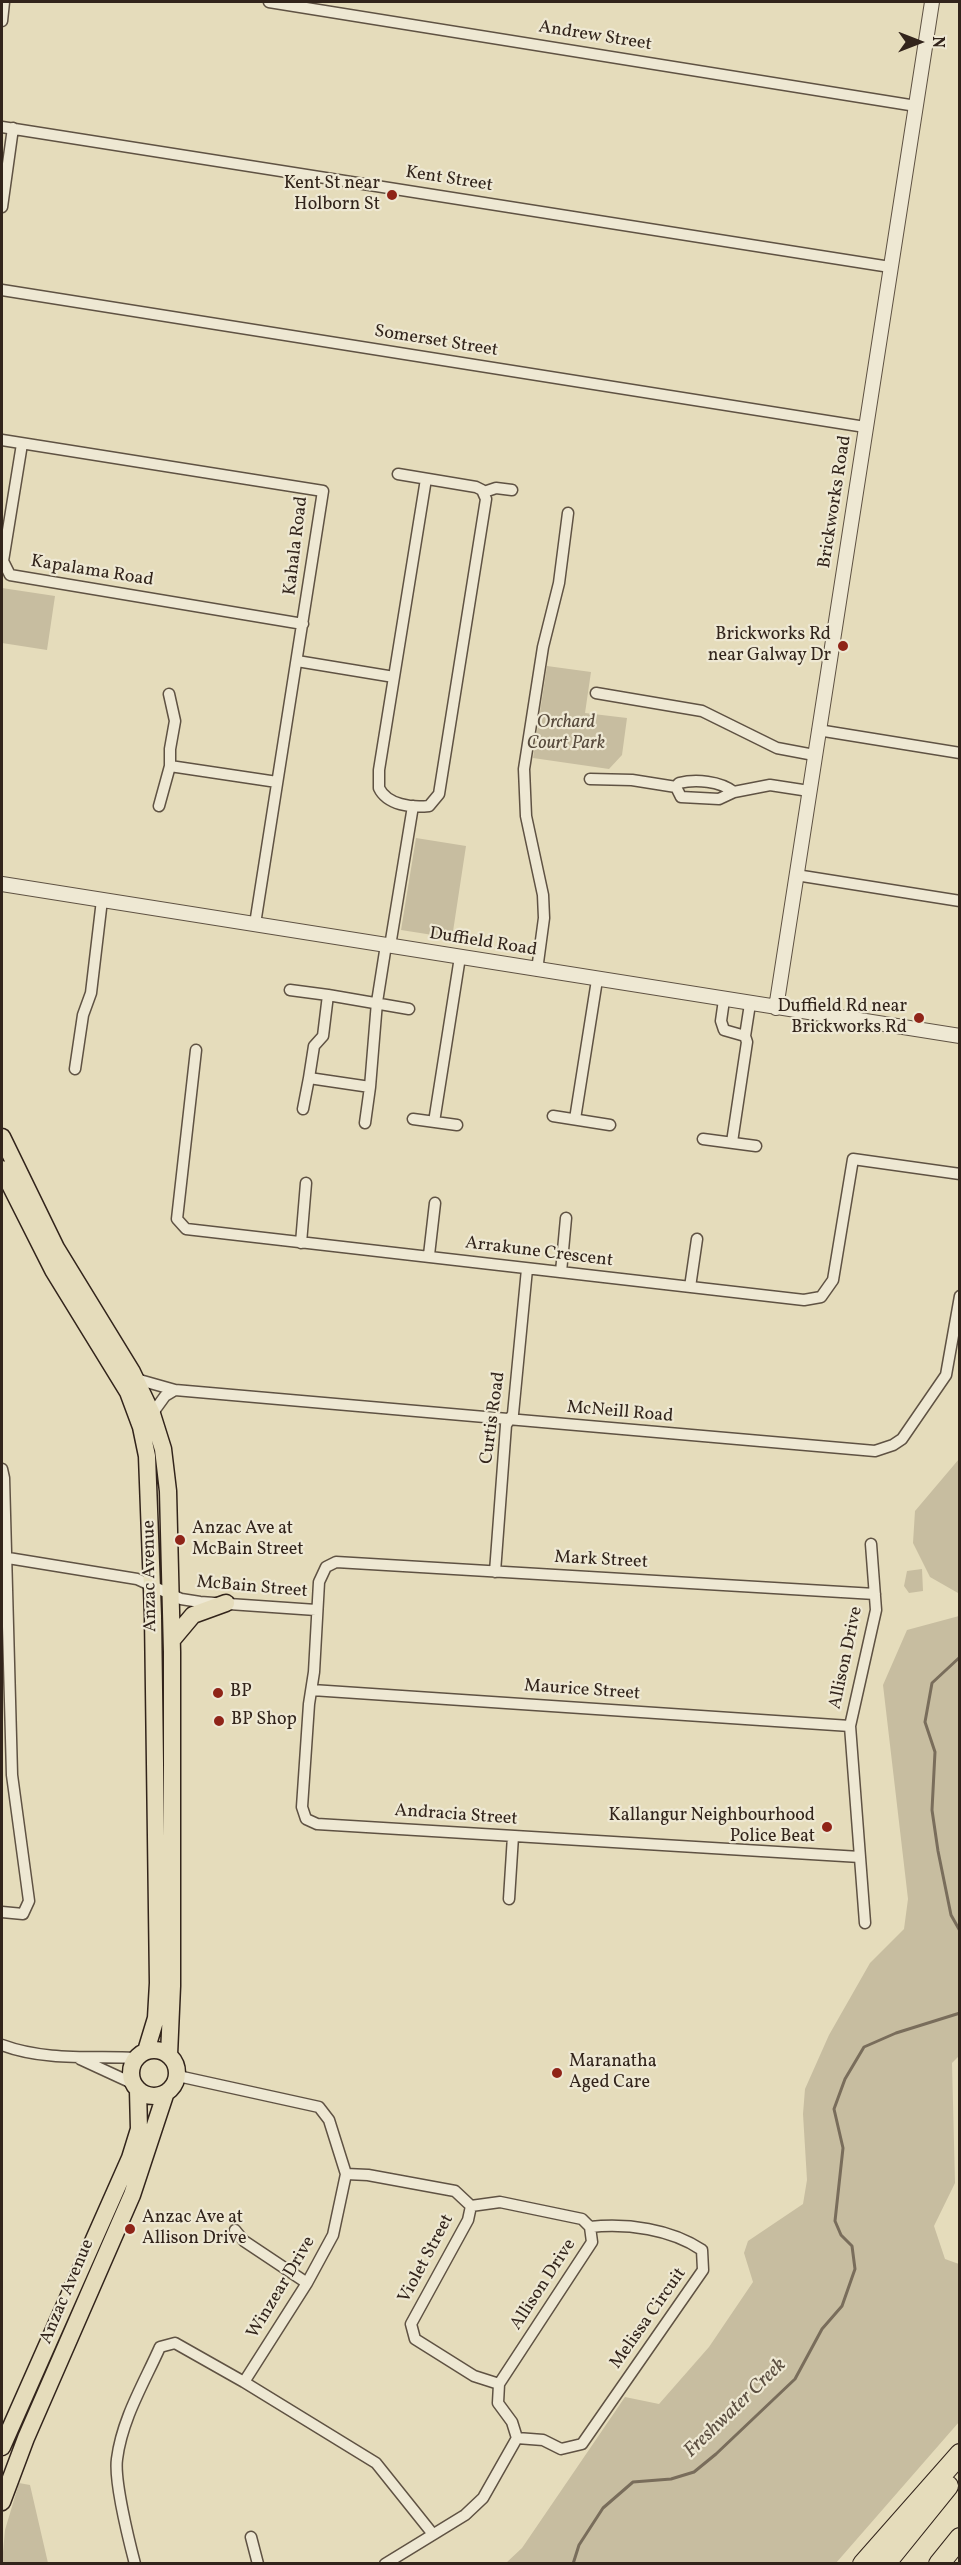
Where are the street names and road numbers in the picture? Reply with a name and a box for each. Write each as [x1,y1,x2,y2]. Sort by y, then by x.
street label: Andrew Street [537,17,653,57]
street label: Kent Street [404,162,494,198]
street label: Somerset Street [373,322,499,362]
street label: Brickworks Road [815,434,857,570]
street label: Kahala Road [280,495,314,597]
street label: Kapalama Road [29,552,155,592]
street label: Duffield Road [428,924,538,962]
street label: Arrakune Crescent [464,1233,614,1273]
street label: Curtis Road [477,1370,511,1466]
street label: McNeill Road [566,1398,674,1428]
street label: Anzac Avenue [139,1520,163,1632]
street label: Mark Street [554,1548,648,1574]
street label: McBain Street [195,1572,309,1604]
street label: Allison Drive [826,1605,868,1711]
street label: Maurice Street [523,1676,641,1706]
street label: Andracia Street [394,1801,518,1831]
street label: Violet Street [395,2211,459,2307]
street label: Winzear Drive [243,2233,321,2343]
street label: Allison Drive [507,2235,581,2335]
street label: Anzac Avenue [36,2236,100,2348]
street label: Melissa Circuit [606,2264,692,2374]

